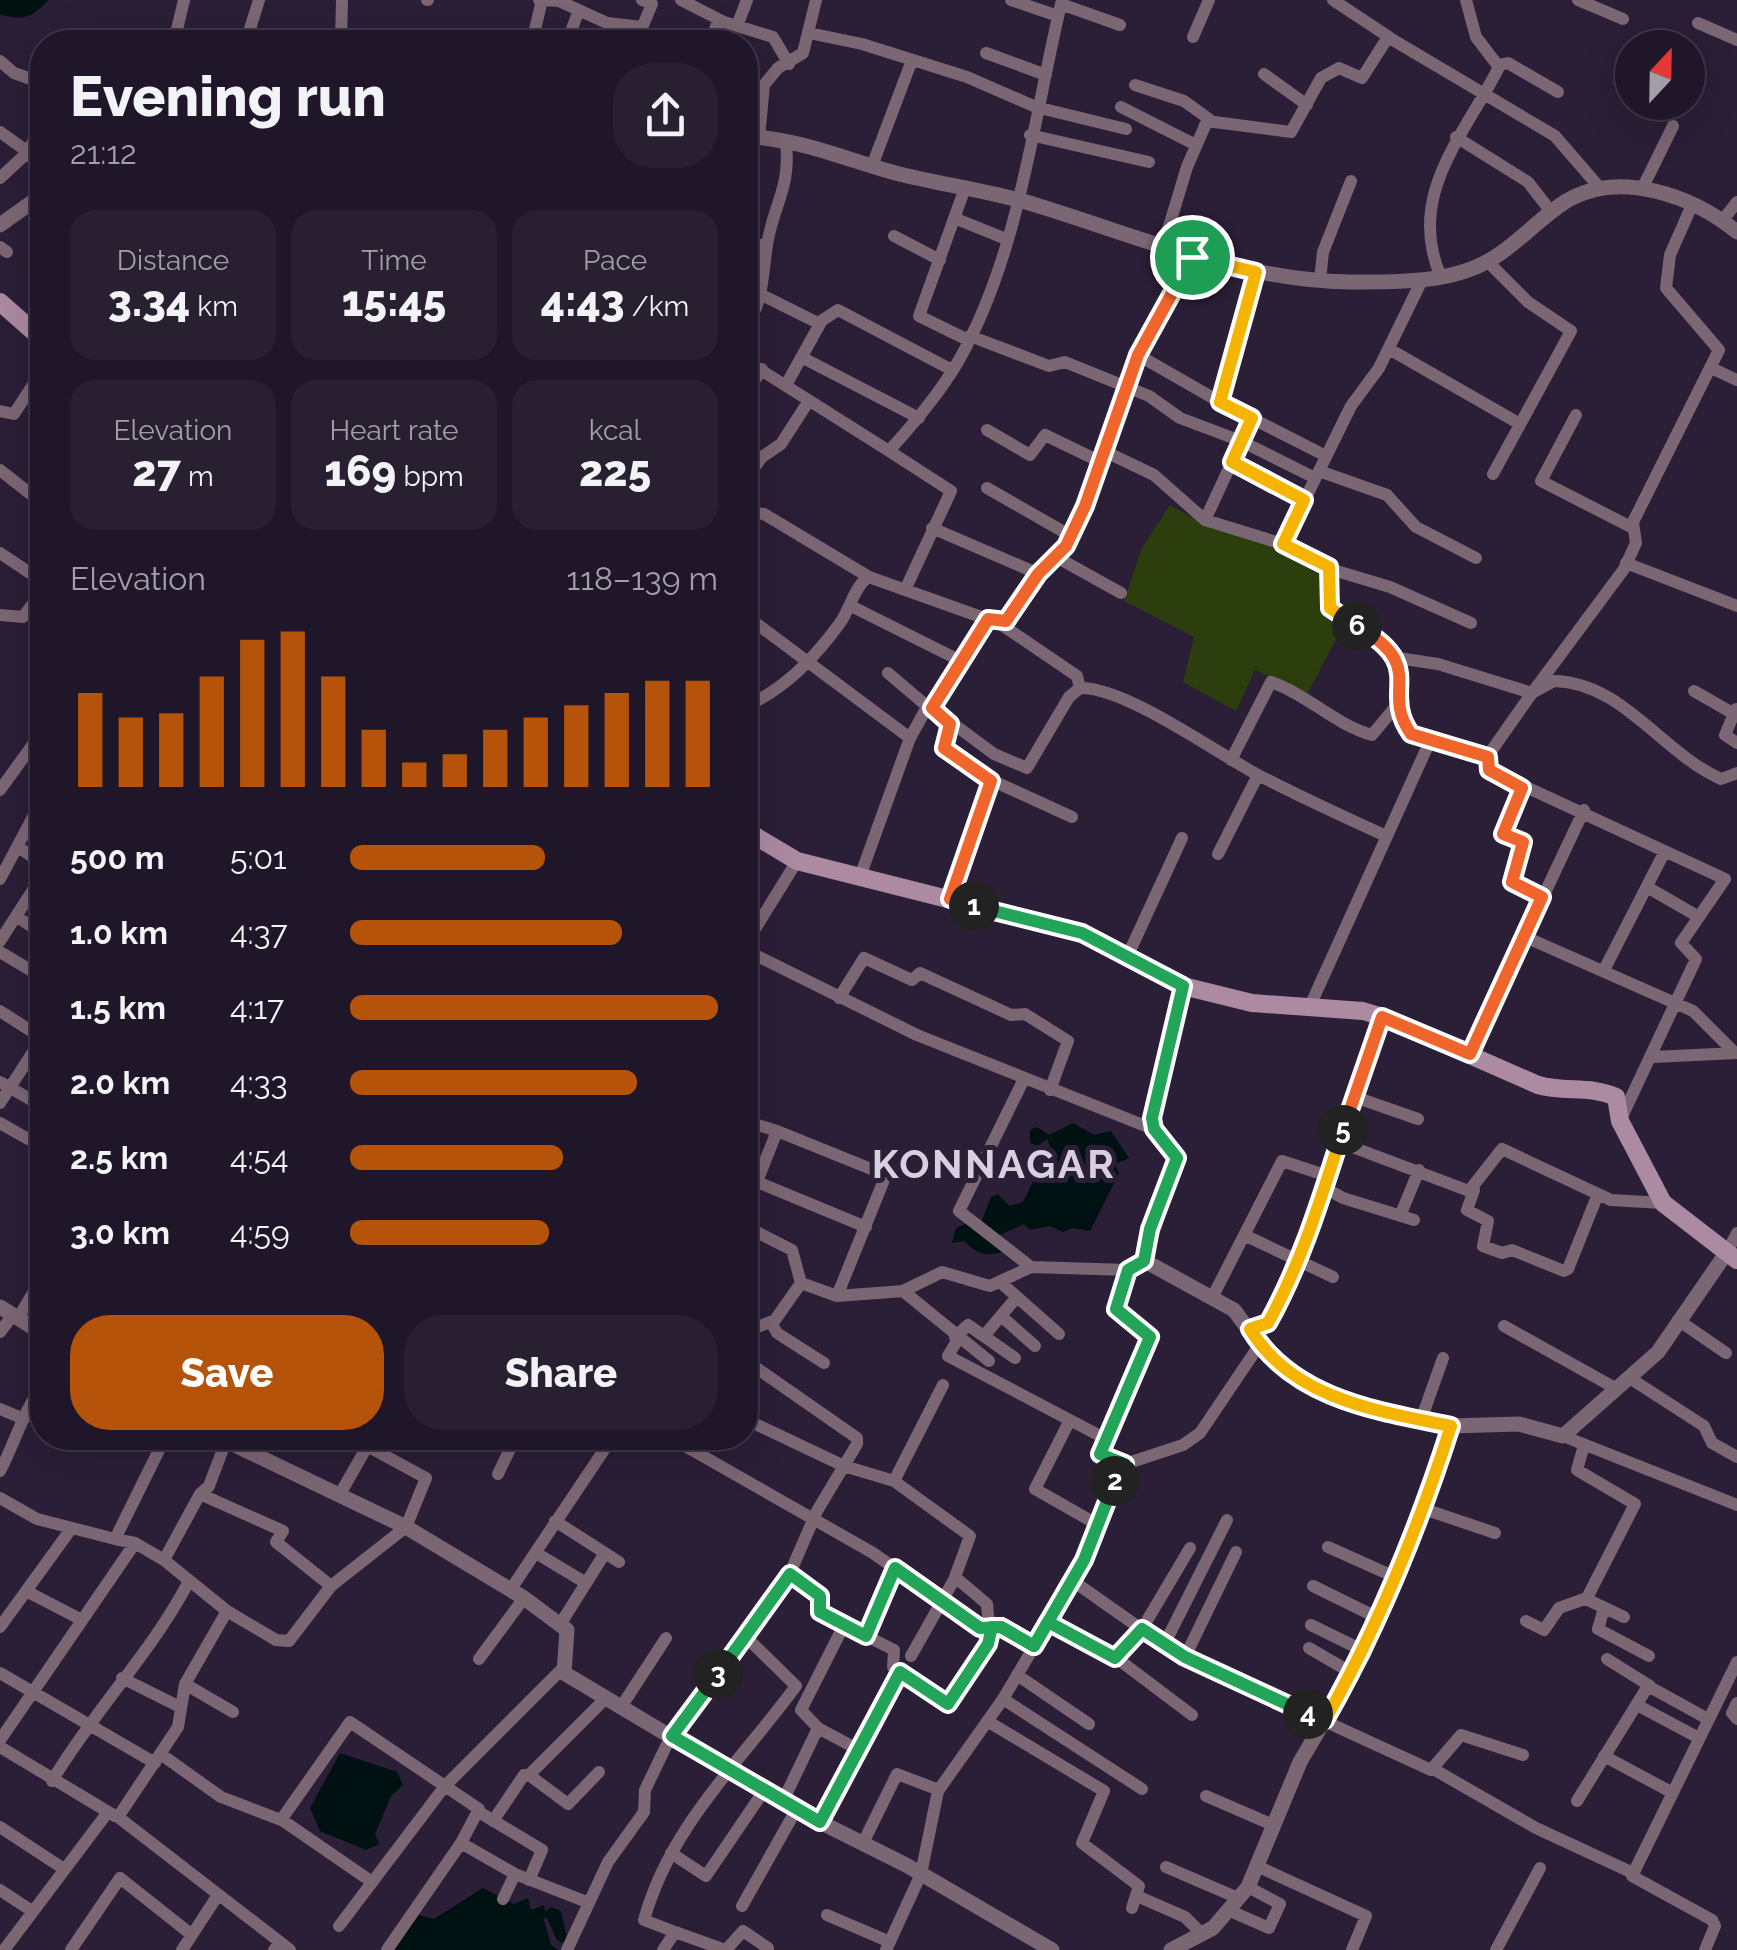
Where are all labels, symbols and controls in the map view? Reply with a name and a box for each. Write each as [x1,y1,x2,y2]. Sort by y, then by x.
north arrow [1615,30,1705,120]
map controls [1615,30,1705,120]
button: share [613,63,718,168]
text: Evening run [70,64,386,129]
text: 21:12 [70,134,137,171]
pin [1150,215,1235,300]
icon: arrive [1165,230,1220,285]
text: Distance [117,244,229,277]
text: Time [361,244,427,277]
text: Pace [583,244,647,277]
text: 3.34 [108,277,190,326]
text: 15:45 [342,277,446,326]
text: 4:43 [541,277,625,326]
text: km [190,290,238,323]
text: /km [625,290,689,323]
text: Elevation [114,414,232,447]
text: Heart rate [330,414,458,447]
text: kcal [589,414,641,447]
text: 27 [132,447,181,496]
text: 169 [324,447,396,496]
text: 225 [579,447,651,496]
text: m [181,460,214,493]
text: bpm [396,460,464,493]
text: Elevation [70,560,206,597]
text: 118–139 m [566,560,718,597]
pin: 6 [1332,601,1382,651]
text: 6 [1349,609,1366,642]
text: 500 m [70,839,165,876]
text: 5:01 [230,839,287,876]
pin: 1 [949,881,999,931]
text: 1 [967,889,981,922]
text: 1.0 km [70,914,168,951]
text: 4:37 [230,914,288,951]
text: 1.5 km [70,989,166,1026]
text: 4:17 [230,989,284,1026]
text: 2.0 km [70,1064,170,1101]
text: 4:33 [230,1064,288,1101]
pin: 5 [1318,1105,1368,1155]
text: 5 [1335,1113,1351,1146]
text: 2.5 km [70,1139,168,1176]
text: 4:54 [230,1139,288,1176]
district label: KONNAGAR [872,1140,1116,1187]
text: 3.0 km [70,1214,170,1251]
text: 4:59 [230,1214,290,1251]
button: Save [70,1315,384,1430]
button: Share [404,1315,718,1430]
pin: 2 [1090,1456,1140,1506]
text: 2 [1107,1464,1123,1497]
pin: 3 [693,1649,743,1699]
text: 3 [710,1657,726,1690]
pin: 4 [1283,1689,1333,1739]
text: 4 [1300,1697,1316,1730]

